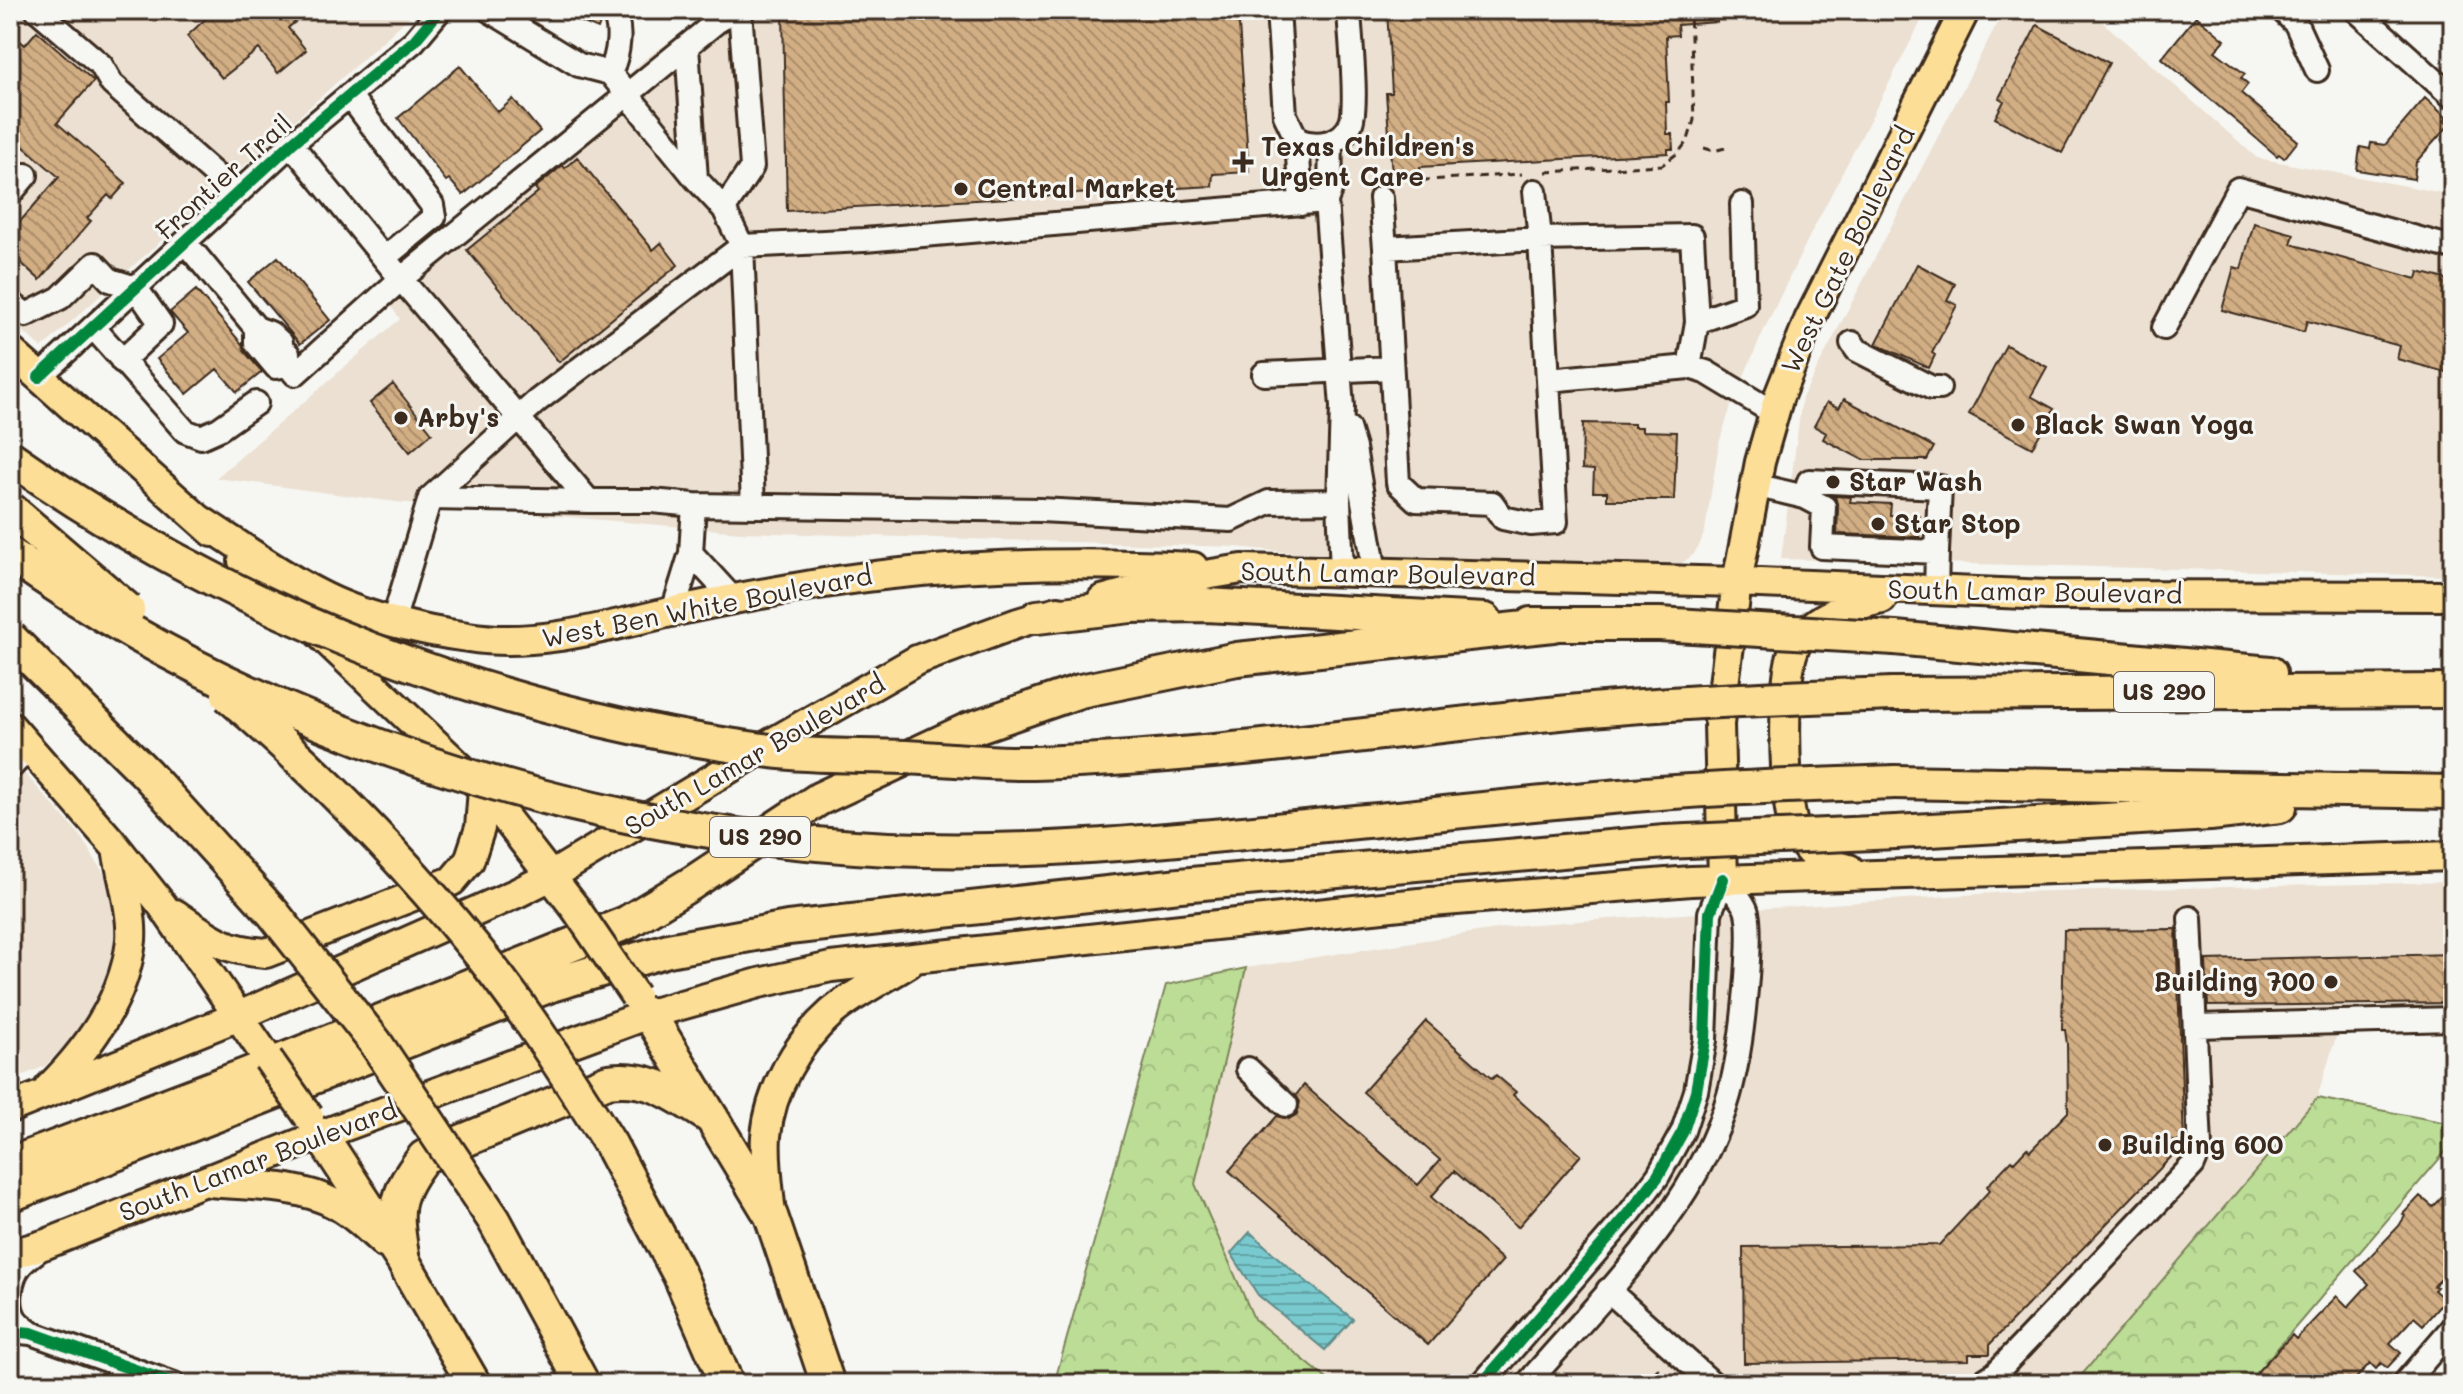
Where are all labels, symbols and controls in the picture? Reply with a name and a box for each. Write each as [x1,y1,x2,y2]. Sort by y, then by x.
street label: Frontier Trail [148,106,299,247]
street label: West Gate Boulevard [1773,121,1922,379]
place label: Texas Children's Urgent Care [1261,129,1475,193]
marker: Texas Children's Urgent Care [1232,151,1254,173]
place label: Central Market [977,171,1176,205]
marker: Central Market [952,180,970,198]
place label: Arby's [417,400,499,434]
place label: Black Swan Yoga [2034,407,2254,441]
marker: Arby's [392,409,410,427]
marker: Black Swan Yoga [2009,416,2027,434]
place label: Star Wash [1849,464,1982,498]
marker: Star Wash [1824,473,1842,491]
place label: Star Stop [1894,506,2021,540]
marker: Star Stop [1869,515,1887,533]
street label: South Lamar Boulevard [1240,553,1536,593]
street label: West Ben White Boulevard [539,557,875,655]
street label: South Lamar Boulevard [1887,571,2183,611]
street label: South Lamar Boulevard [618,666,891,843]
road number: US 290 [2114,672,2214,712]
road number: US 290 [710,817,810,857]
place label: Building 700 [2154,964,2315,998]
marker: Building 700 [2322,973,2340,991]
street label: South Lamar Boulevard [114,1091,401,1229]
place label: Building 600 [2121,1127,2283,1161]
marker: Building 600 [2096,1136,2114,1154]

